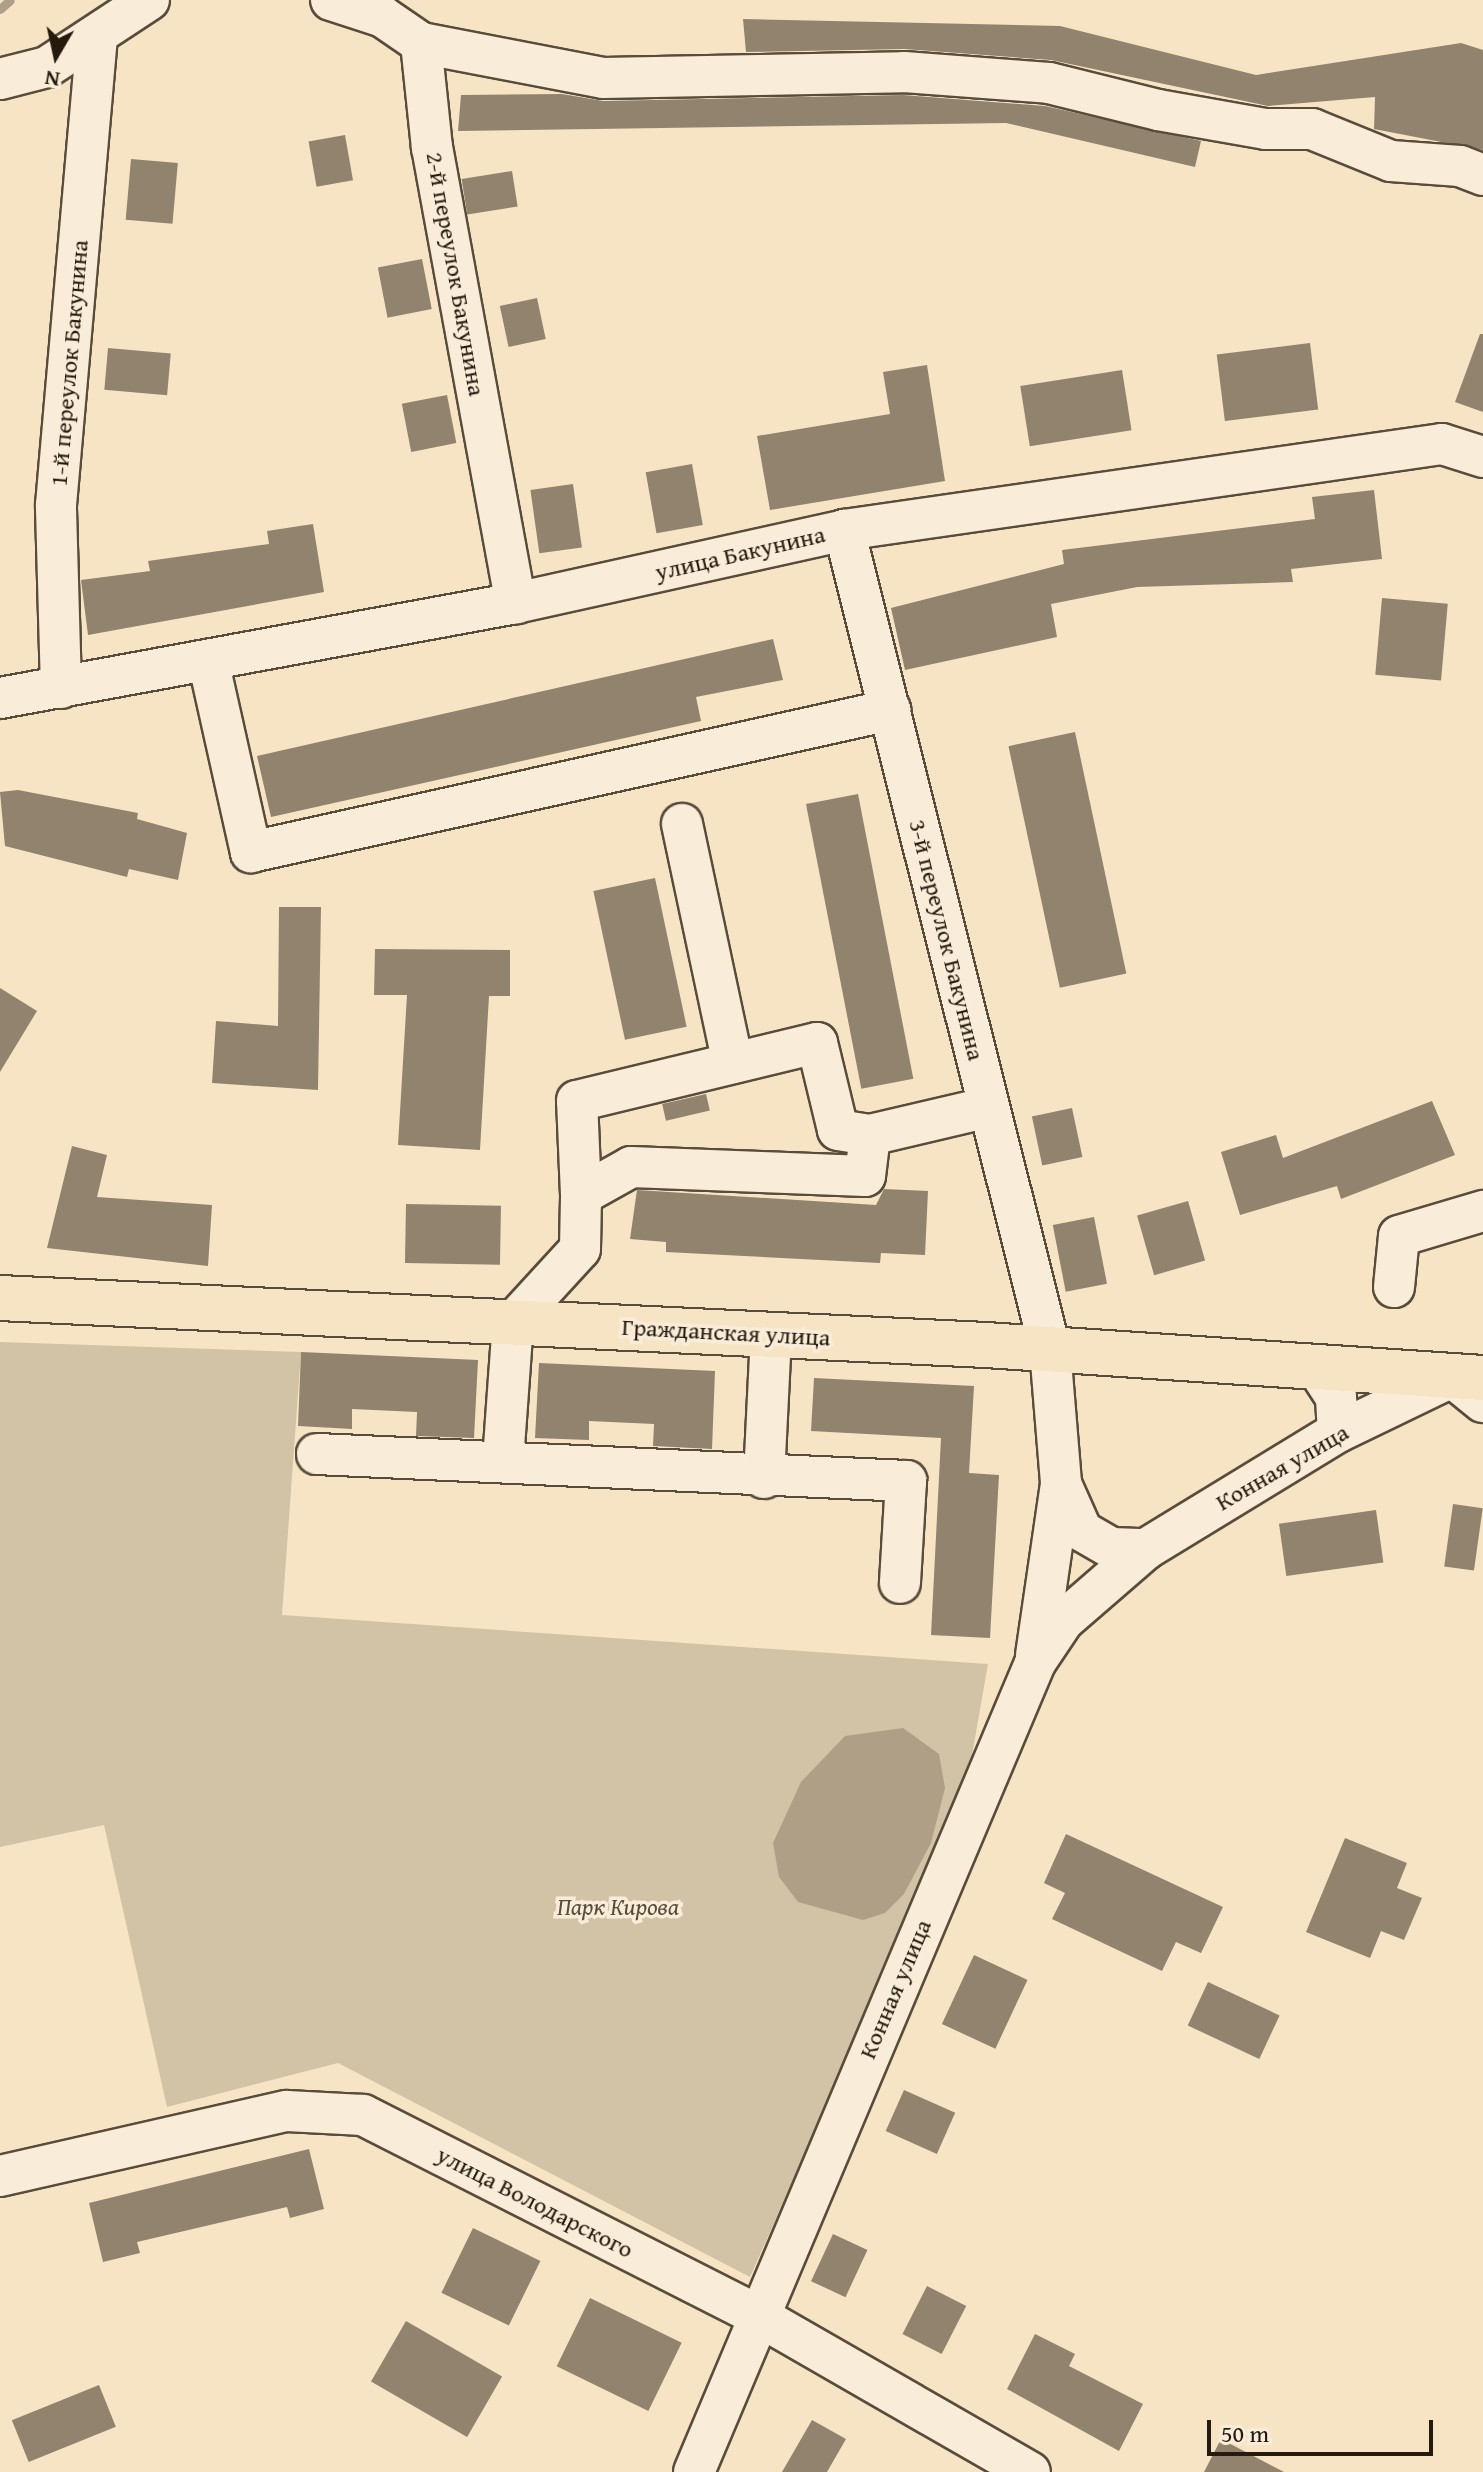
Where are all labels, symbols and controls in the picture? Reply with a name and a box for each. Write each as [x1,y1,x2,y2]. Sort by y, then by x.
north arrow [16,16,96,96]
text: N [42,63,62,97]
street label: 2-й переулок Бакунина [420,150,492,398]
street label: 1-й переулок Бакунина [44,239,94,487]
street label: улица Бакунина [652,519,828,587]
street label: 3-й переулок Бакунина [903,817,991,1063]
street label: Гражданская улица [621,1312,831,1352]
street label: Конная улица [1211,1417,1353,1517]
park label: Парк Кирова [557,1893,679,1921]
street label: Конная улица [853,1915,937,2063]
street label: улица Володарского [432,2140,638,2264]
scale bar [1211,2404,1437,2454]
text: 50 m [1221,2416,1269,2451]

